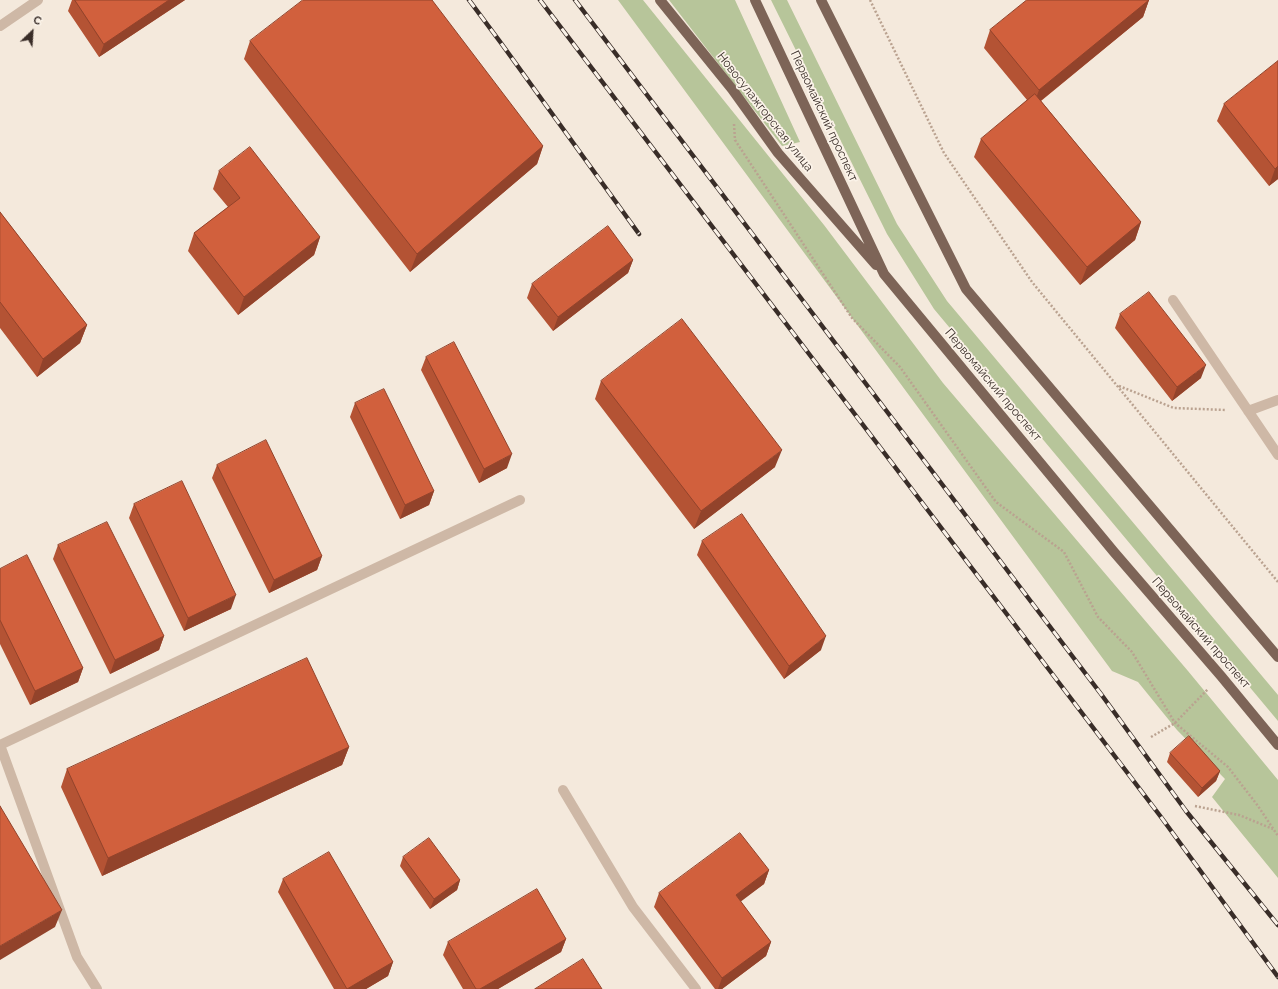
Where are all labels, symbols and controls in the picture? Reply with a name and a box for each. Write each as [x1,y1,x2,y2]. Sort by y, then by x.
north arrow [12,12,52,52]
text: С [31,13,43,28]
street label: Первомайский проспект [787,48,861,184]
street label: Новосулажгорская улица [714,50,816,174]
street label: Первомайский проспект [942,326,1044,444]
street label: Первомайский проспект [1149,574,1253,692]

